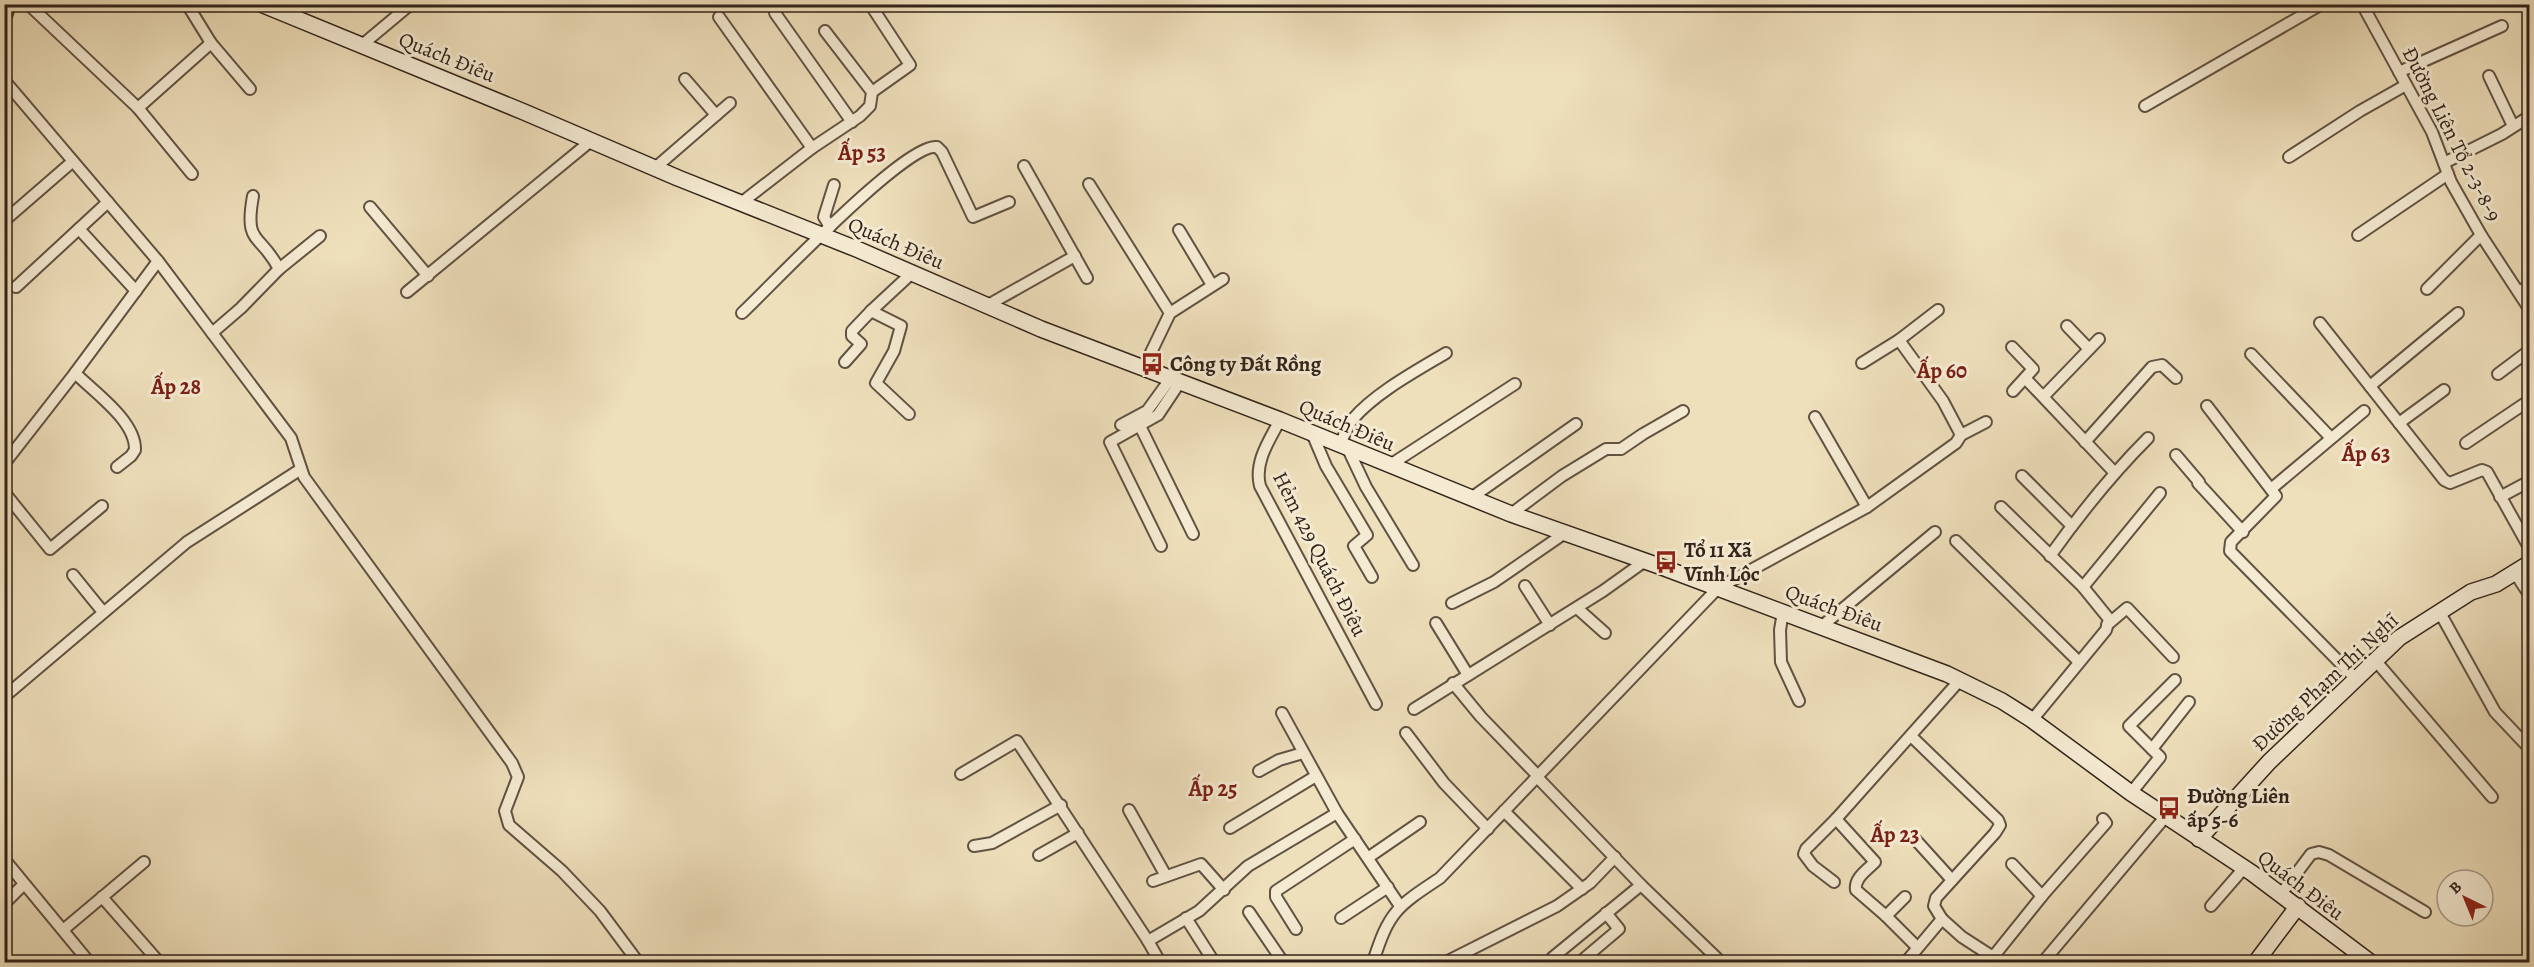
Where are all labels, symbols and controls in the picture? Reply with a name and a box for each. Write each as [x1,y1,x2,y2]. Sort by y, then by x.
street label: Quách Điêu [395,25,500,89]
street label: Đường Liên Tổ 2-3-8-9 [2396,42,2508,226]
district label: Ấp 53 [837,137,886,168]
street label: Quách Điêu [844,210,949,276]
place label: Công ty Đất Rồng [1170,350,1321,378]
bus stop icon: Công ty Đất Rồng [1139,351,1165,377]
district label: Ấp 60 [1916,355,1967,386]
district label: Ấp 28 [150,371,201,402]
street label: Quách Điêu [1295,392,1400,458]
district label: Ấp 63 [2341,438,2390,469]
street label: Hẻm 429 Quách Điêu [1266,467,1374,642]
place label: Tổ 11 Xã Vĩnh Lộc [1683,536,1760,588]
bus stop icon: Tổ 11 Xã Vĩnh Lộc [1653,549,1679,575]
street label: Quách Điêu [1781,577,1887,639]
street label: Đường Phạm Thị Nghĩ [2246,606,2405,757]
district label: Ấp 25 [1188,773,1237,804]
place label: Đường Liên ấp 5-6 [2187,782,2290,834]
bus stop icon: Đường Liên ấp 5-6 [2156,795,2182,821]
district label: Ấp 23 [1869,819,1920,850]
street label: Quách Điêu [2252,843,2351,927]
north arrow [2435,868,2495,928]
text: B [2444,876,2467,899]

